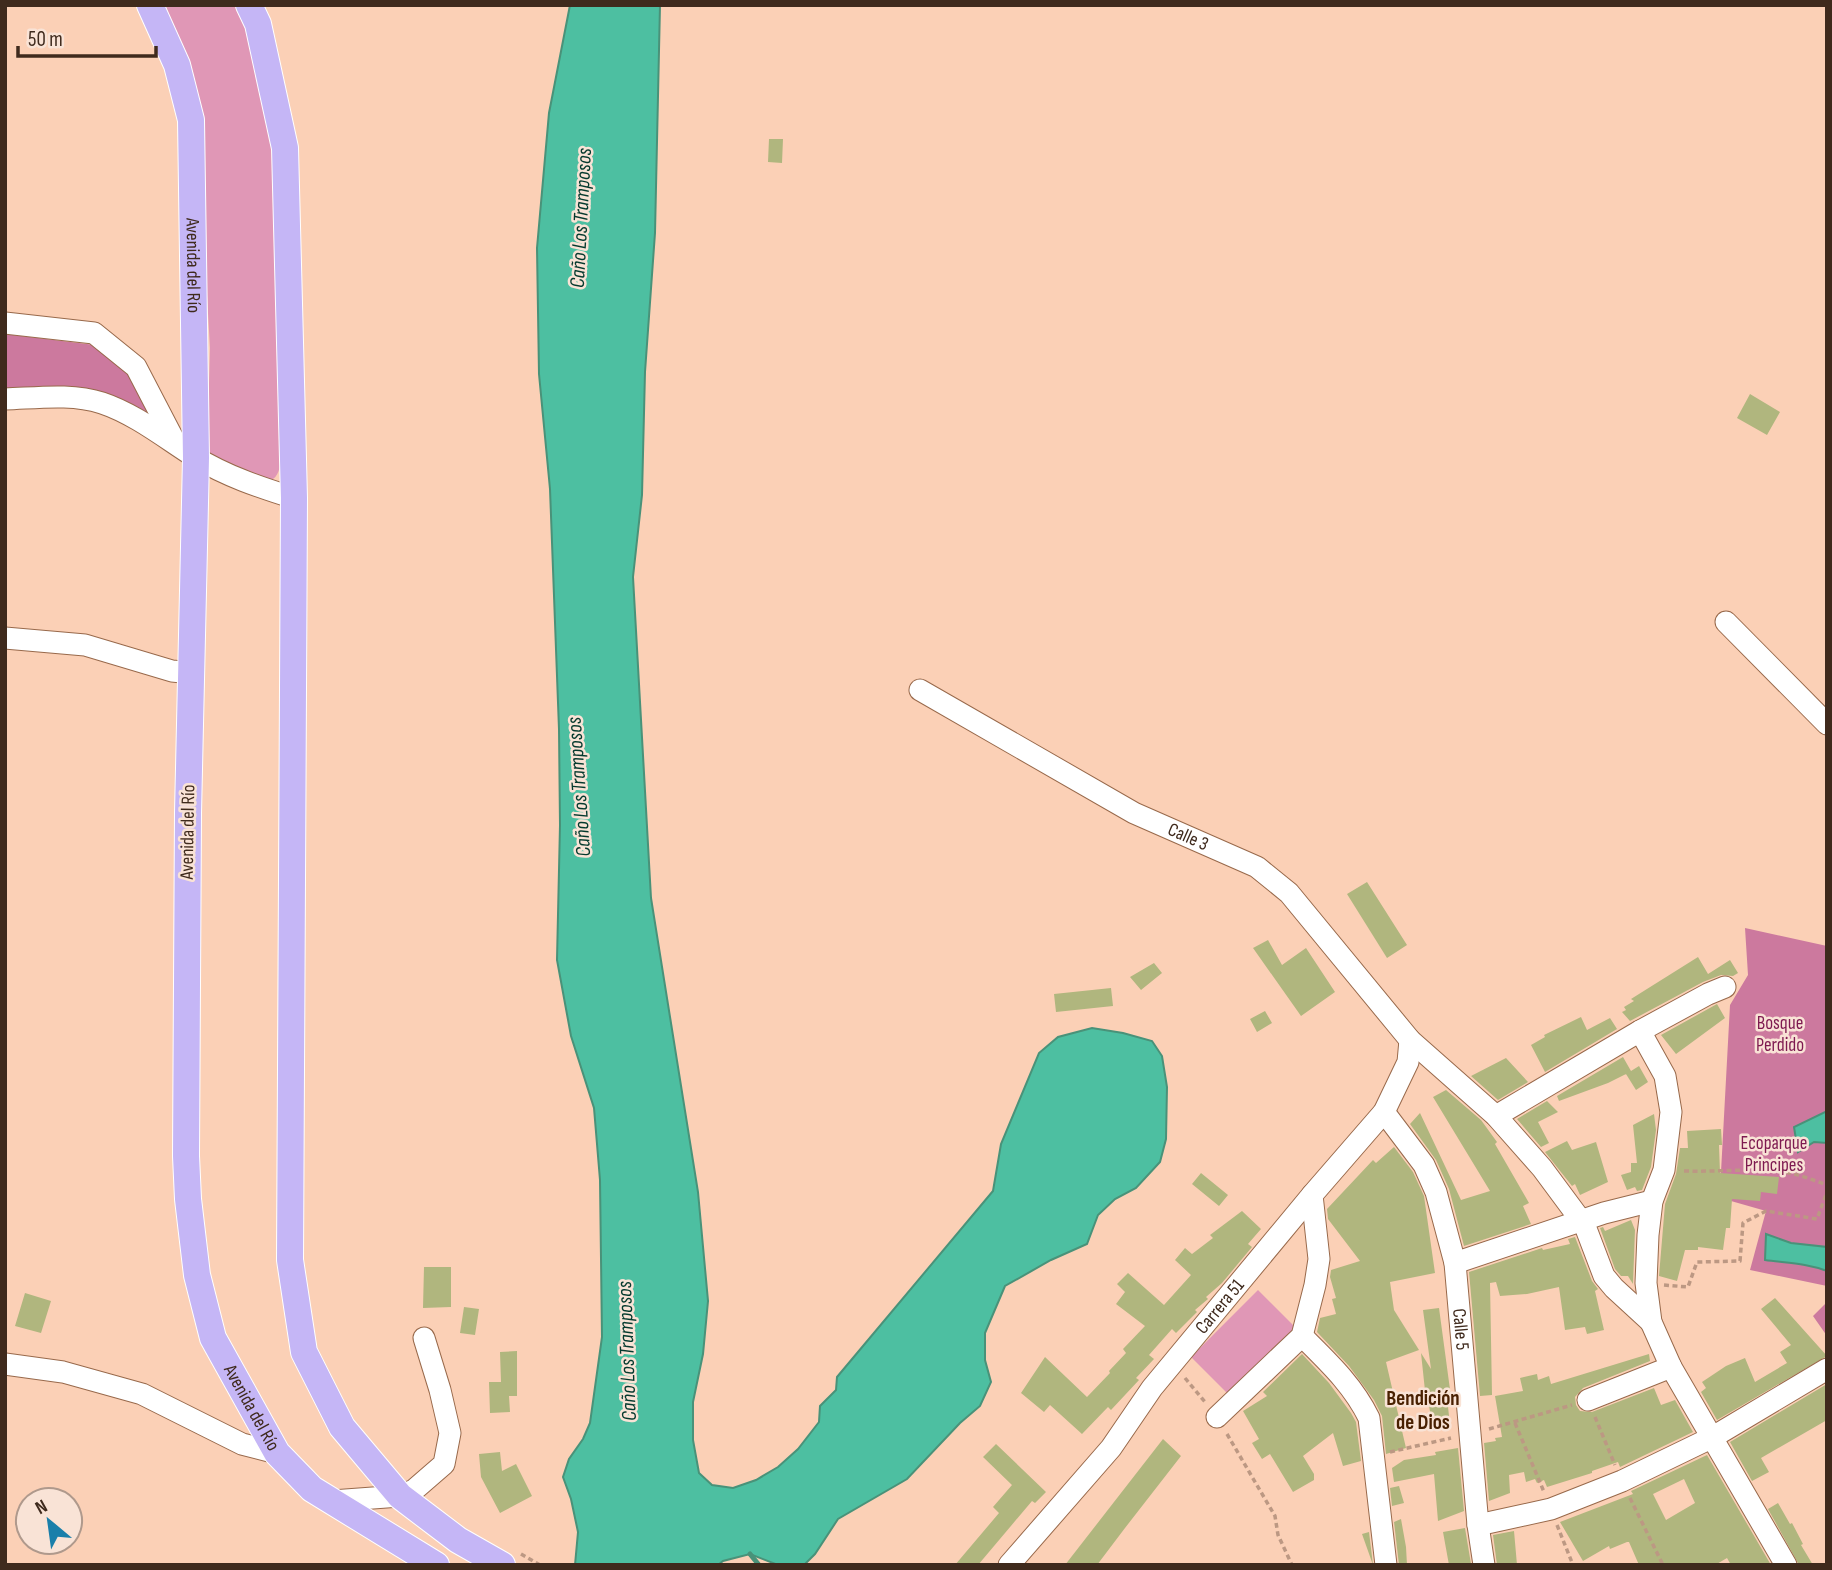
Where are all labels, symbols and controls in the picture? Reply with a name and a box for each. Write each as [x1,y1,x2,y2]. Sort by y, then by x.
scale bar [18,14,156,58]
text: 50 m [28,27,63,52]
water label: Caño Los Tramposos [565,147,597,289]
street label: Avenida del Río [181,217,205,313]
water label: Caño Los Tramposos [562,716,596,858]
street label: Avenida del Río [176,784,200,881]
street label: Calle 3 [1164,818,1212,856]
park label: Bosque Perdido [1756,1012,1804,1057]
park label: Ecoparque Principes [1741,1132,1807,1177]
street label: Carrera 51 [1190,1274,1249,1338]
water label: Caño Los Tramposos [612,1280,642,1421]
street label: Calle 5 [1448,1308,1474,1351]
street label: Avenida del Río [218,1360,285,1455]
district label: Bendición de Dios [1386,1386,1460,1435]
north arrow [14,1486,84,1556]
text: N [31,1495,52,1520]

